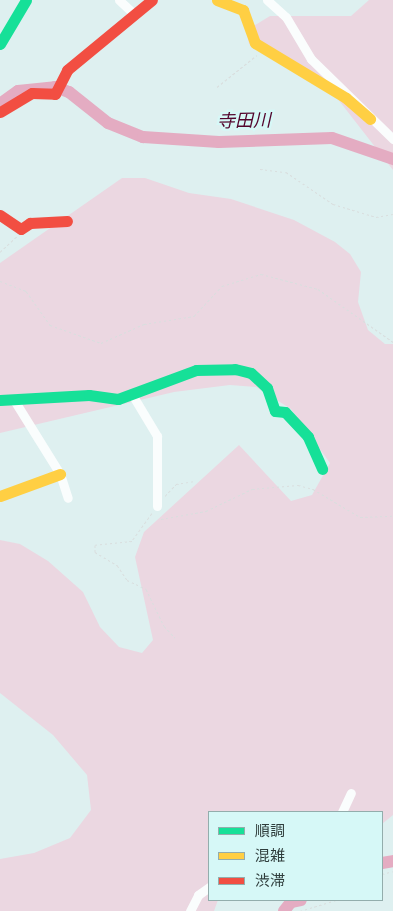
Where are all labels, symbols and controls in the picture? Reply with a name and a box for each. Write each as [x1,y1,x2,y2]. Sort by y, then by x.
water label: 寺田川 [217,112,271,134]
legend [208,811,383,901]
text: 順調 [255,823,285,842]
text: 混雑 [255,848,285,867]
text: 渋滞 [255,873,285,892]

